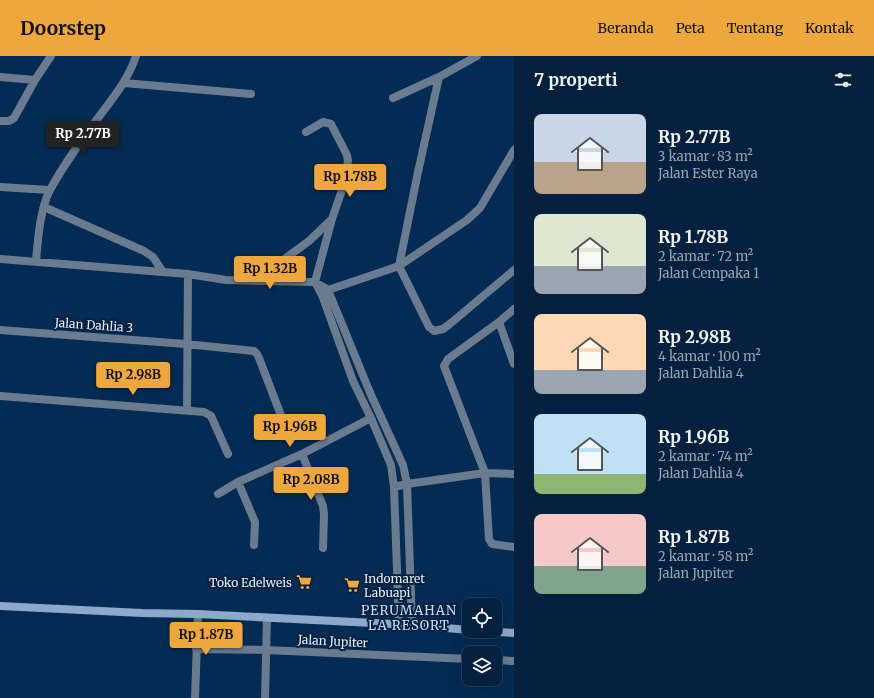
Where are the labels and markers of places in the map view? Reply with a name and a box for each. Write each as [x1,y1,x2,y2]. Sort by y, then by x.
pin: Rp 2.77B [42,121,124,155]
pin: Rp 1.78B [309,164,391,198]
pin: Rp 1.32B [229,256,311,290]
pin: Rp 2.98B [92,362,174,396]
pin: Rp 1.96B [249,414,331,448]
pin: Rp 2.08B [270,467,352,501]
place label: Indomaret Labuapi [364,571,425,600]
supermarket icon: Toko Edelweis [295,573,313,591]
place label: Toko Edelweis [209,575,292,590]
supermarket icon: Indomaret Labuapi [343,576,361,594]
pin: Rp 1.87B [165,622,247,656]

